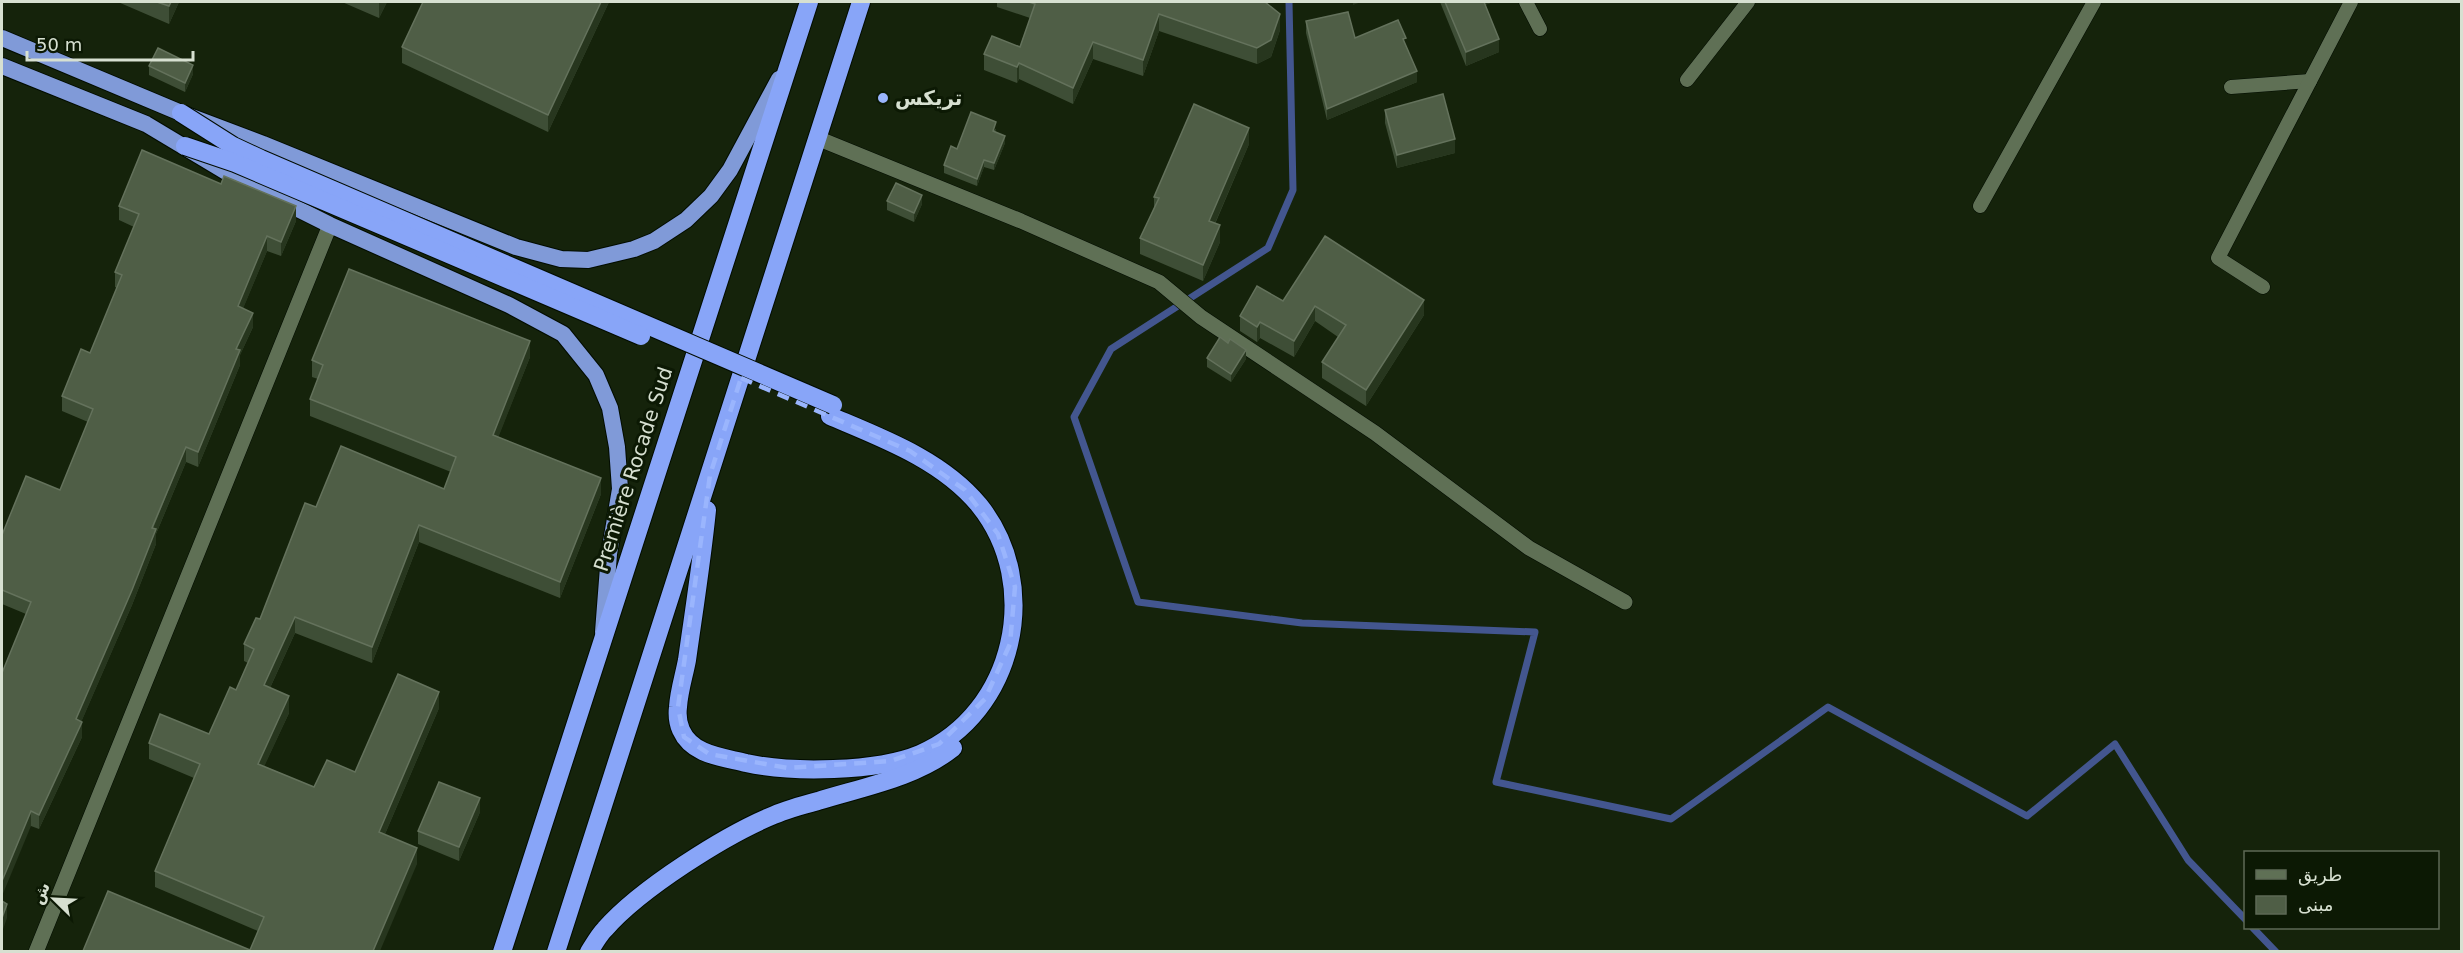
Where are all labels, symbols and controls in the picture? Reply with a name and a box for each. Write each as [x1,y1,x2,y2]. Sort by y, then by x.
scale bar [27,24,194,62]
text: 50 m [36,34,82,55]
place label: تريكس [895,86,962,110]
marker: تريكس [876,91,890,105]
street label: Première Rocade Sud [589,364,677,574]
legend [2244,851,2439,929]
text: طريق [2298,864,2342,886]
north arrow [24,869,84,929]
text: ش [28,879,54,907]
text: مبنى [2298,894,2334,915]

